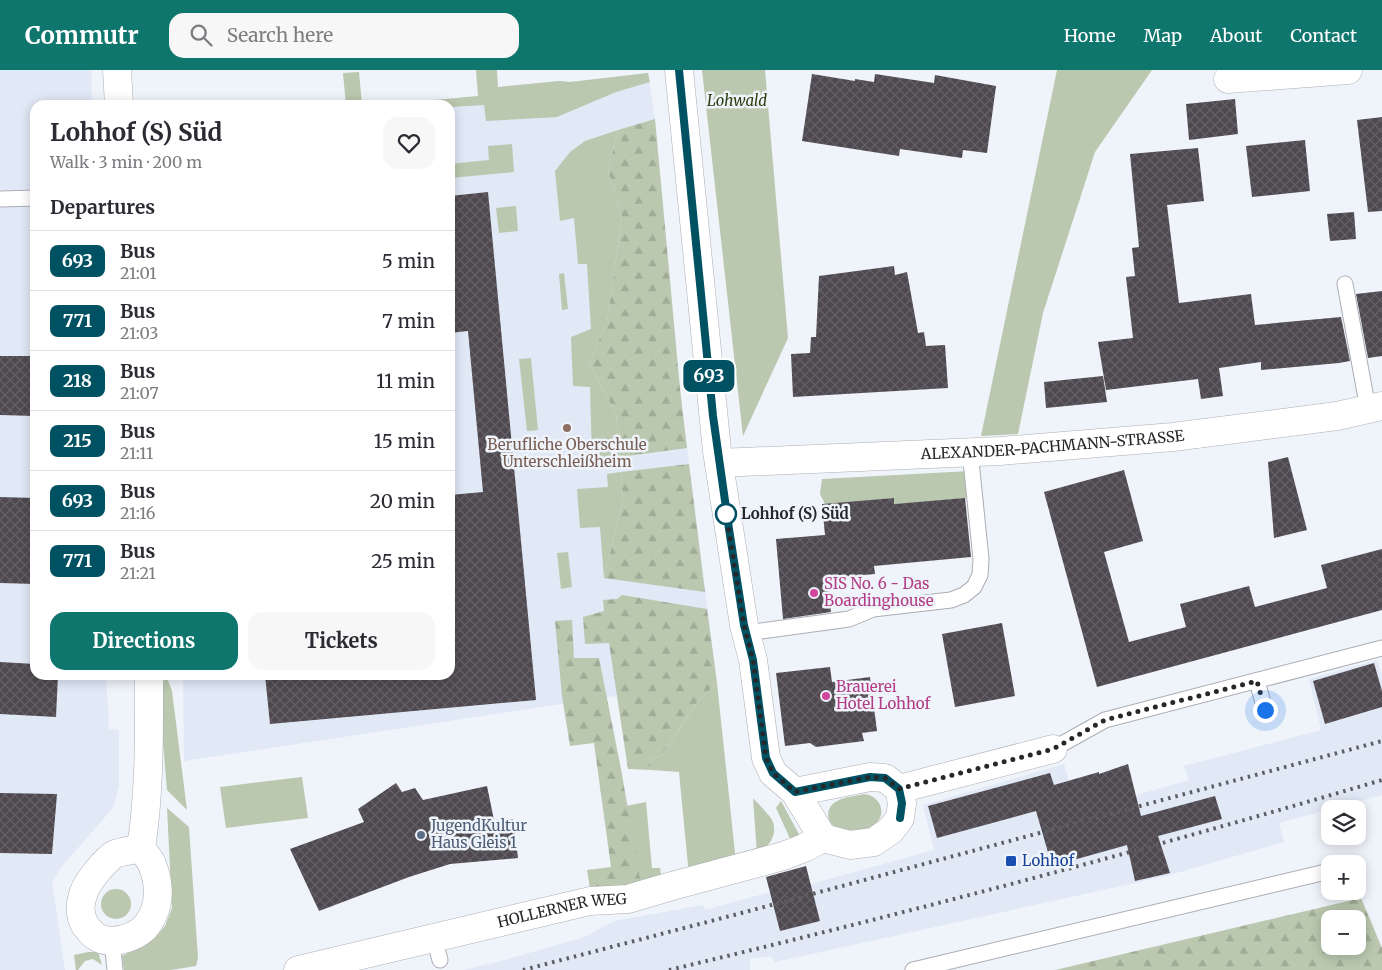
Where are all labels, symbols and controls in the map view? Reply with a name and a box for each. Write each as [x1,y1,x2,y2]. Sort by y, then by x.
search box [169,13,519,58]
text: Commutr [25,20,139,51]
icon: search [187,21,215,49]
text: Search here [227,23,333,47]
text: Home [1064,24,1116,47]
text: Map [1144,24,1182,47]
text: About [1210,24,1262,47]
text: Contact [1290,24,1357,47]
park label: Lohwald [707,91,767,110]
text: Lohhof (S) Süd [50,117,222,148]
button: heart [383,117,435,169]
text: Walk · 3 min · 200 m [50,152,202,172]
text: Departures [50,195,155,219]
text: Bus [120,239,155,263]
text: 693 [62,249,93,272]
text: 5 min [382,249,435,273]
text: 21:01 [120,263,157,283]
text: Bus [120,299,155,323]
text: 771 [63,309,92,332]
text: 7 min [382,309,435,333]
text: 21:03 [120,323,158,343]
text: Bus [120,359,155,383]
line badge: 693 [680,360,738,392]
text: 693 [693,364,725,387]
text: 218 [63,369,92,392]
text: 11 min [376,369,435,393]
text: 21:07 [120,383,159,403]
text: Bus [120,419,155,443]
marker: Berufliche Oberschule Unterschleißheim [561,422,573,434]
street label: ALEXANDER-PACHMANN-STRASSE [919,426,1186,463]
text: 215 [63,429,92,452]
text: 15 min [374,429,435,453]
place label: Berufliche Oberschule Unterschleißheim [487,435,647,471]
text: 21:11 [120,443,153,463]
text: Bus [120,479,155,503]
text: 693 [62,489,93,512]
text: 20 min [370,489,435,513]
text: 21:16 [120,503,155,523]
marker: Lohhof (S) Süd [715,503,737,525]
place label: Lohhof (S) Süd [741,504,849,523]
text: Bus [120,539,155,563]
text: 771 [63,549,92,572]
text: 25 min [371,549,435,573]
text: 21:21 [120,563,156,583]
place label: SIS No. 6 - Das Boardinghouse [824,574,934,610]
marker: SIS No. 6 - Das Boardinghouse [808,587,820,599]
button: Directions [50,612,238,670]
button: Tickets [248,612,435,670]
place label: Brauerei Hotel Lohhof [836,677,932,713]
marker: Brauerei Hotel Lohhof [820,690,832,702]
your location [1253,698,1278,723]
map controls [1321,800,1366,955]
button: layers [1321,800,1366,845]
place label: JugendKultur Haus Gleis 1 [430,816,527,852]
marker: JugendKultur Haus Gleis 1 [415,829,427,841]
place label: Lohhof [1022,851,1075,870]
marker: Lohhof [1004,854,1018,868]
button: + [1321,855,1366,900]
street label: HOLLERNER WEG [495,889,627,932]
button: − [1321,910,1366,955]

